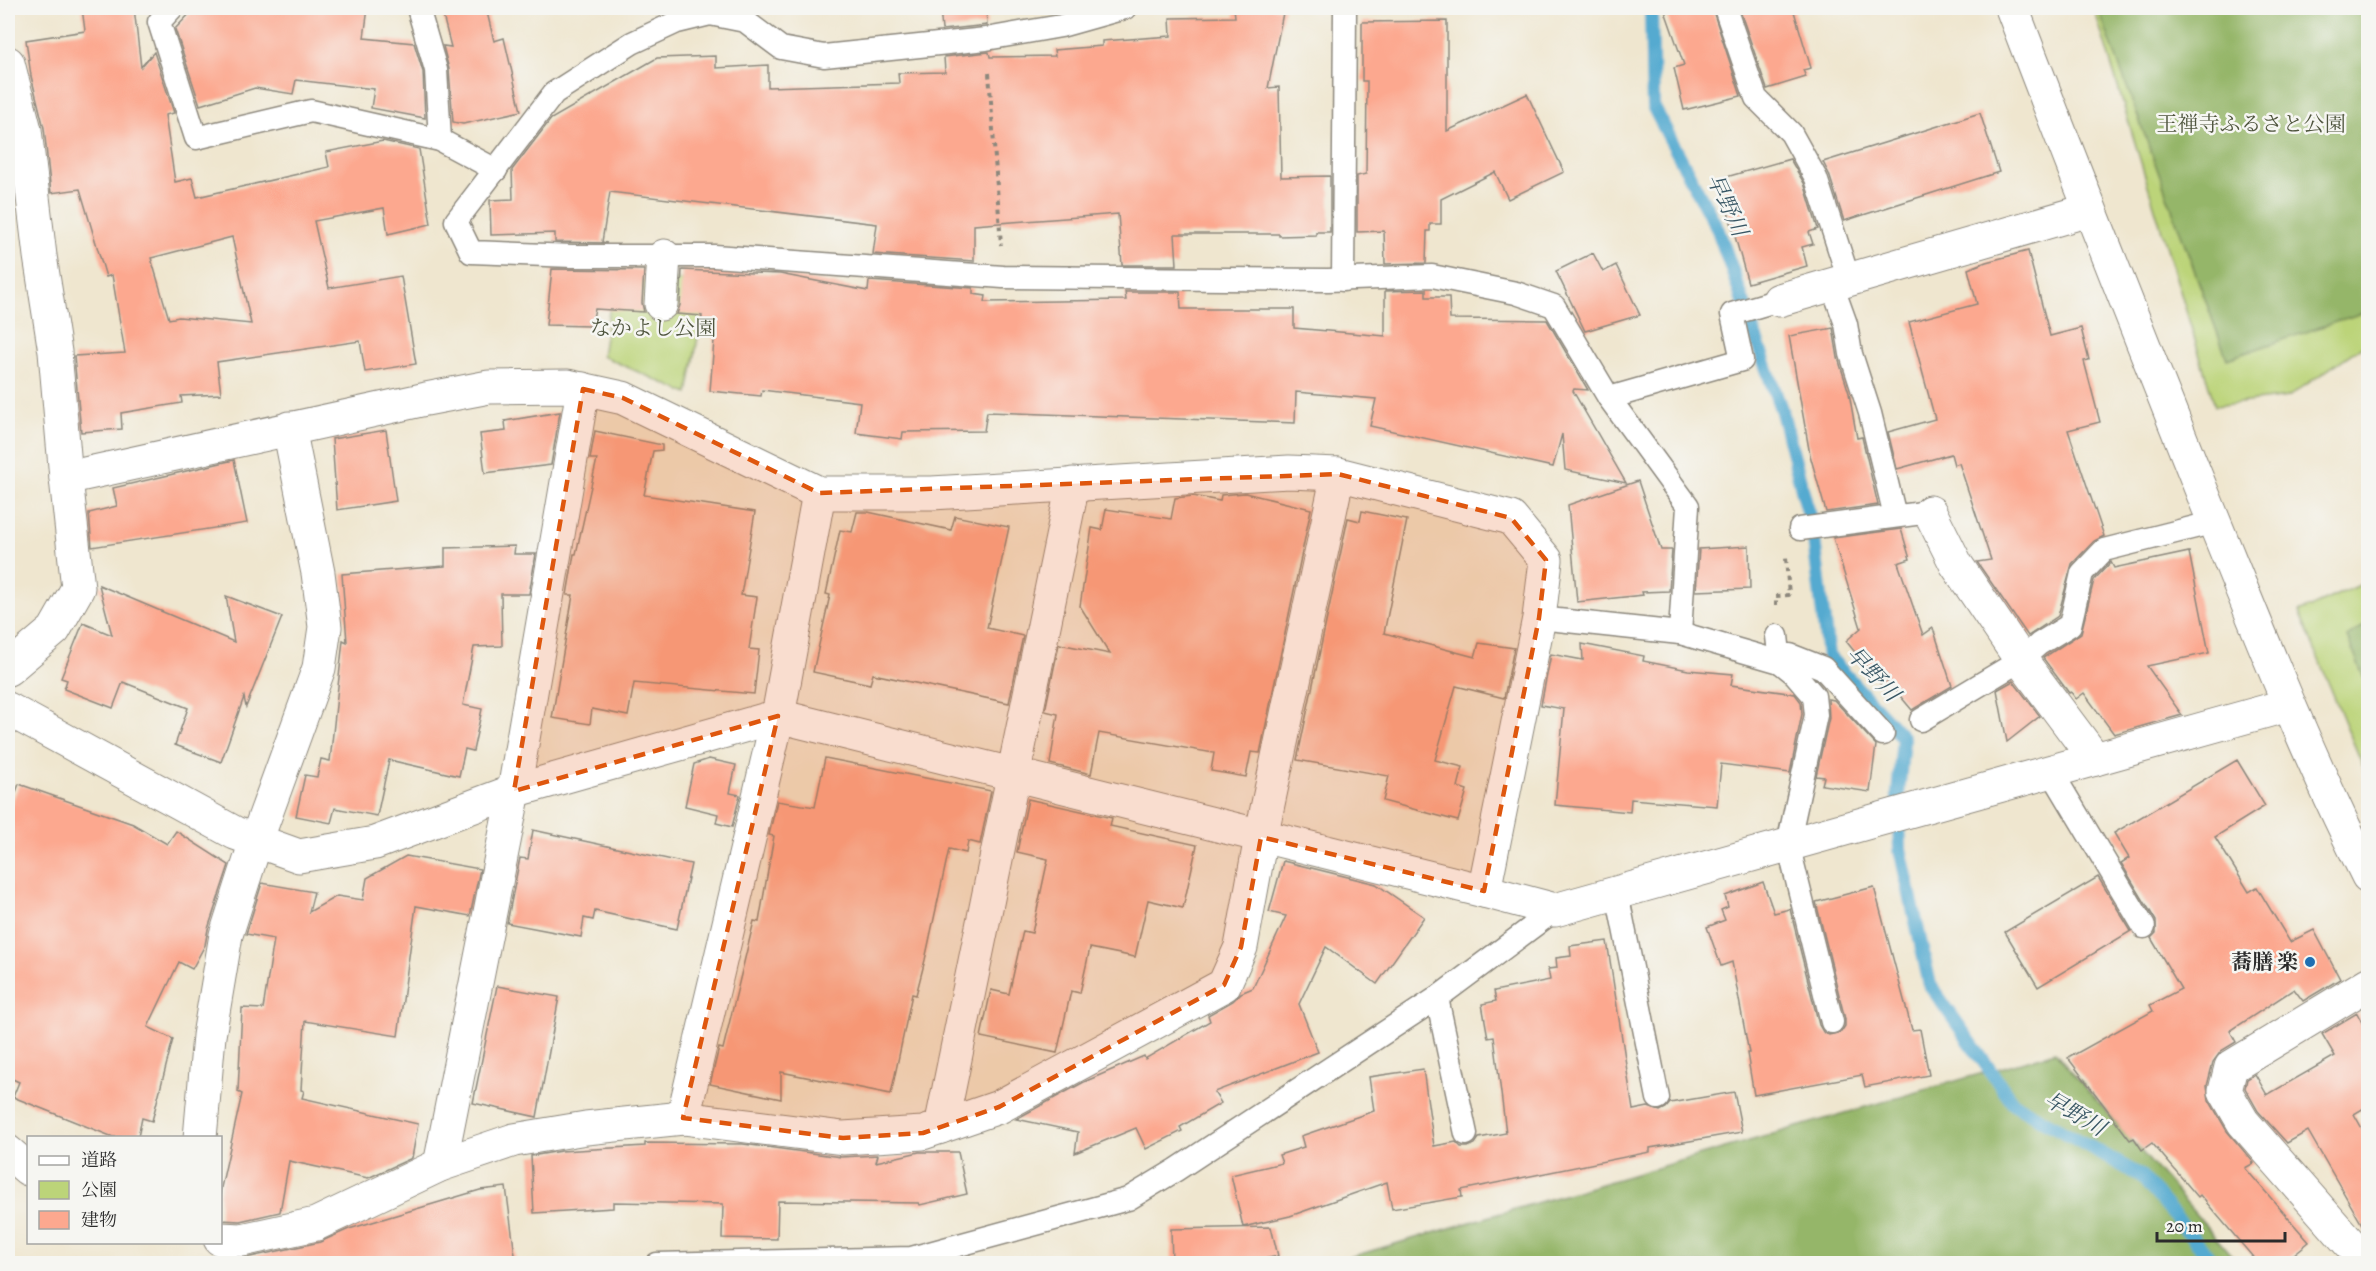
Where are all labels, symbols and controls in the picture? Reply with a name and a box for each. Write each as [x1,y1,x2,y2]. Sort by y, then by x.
park label: 王禅寺ふるさと公園 [2157,110,2346,138]
water label: 早野川 [1699,169,1755,243]
park label: なかよし公園 [590,314,716,342]
water label: 早野川 [1840,640,1908,710]
place label: 蕎膳 楽 [2231,948,2298,976]
marker: 蕎膳 楽 [2303,955,2317,969]
water label: 早野川 [2039,1085,2113,1144]
legend [27,1136,222,1244]
text: 道路 [81,1148,117,1172]
text: 公園 [81,1178,117,1202]
scale bar [2157,1205,2284,1243]
text: 建物 [81,1208,117,1232]
text: 20 m [2166,1214,2203,1238]

